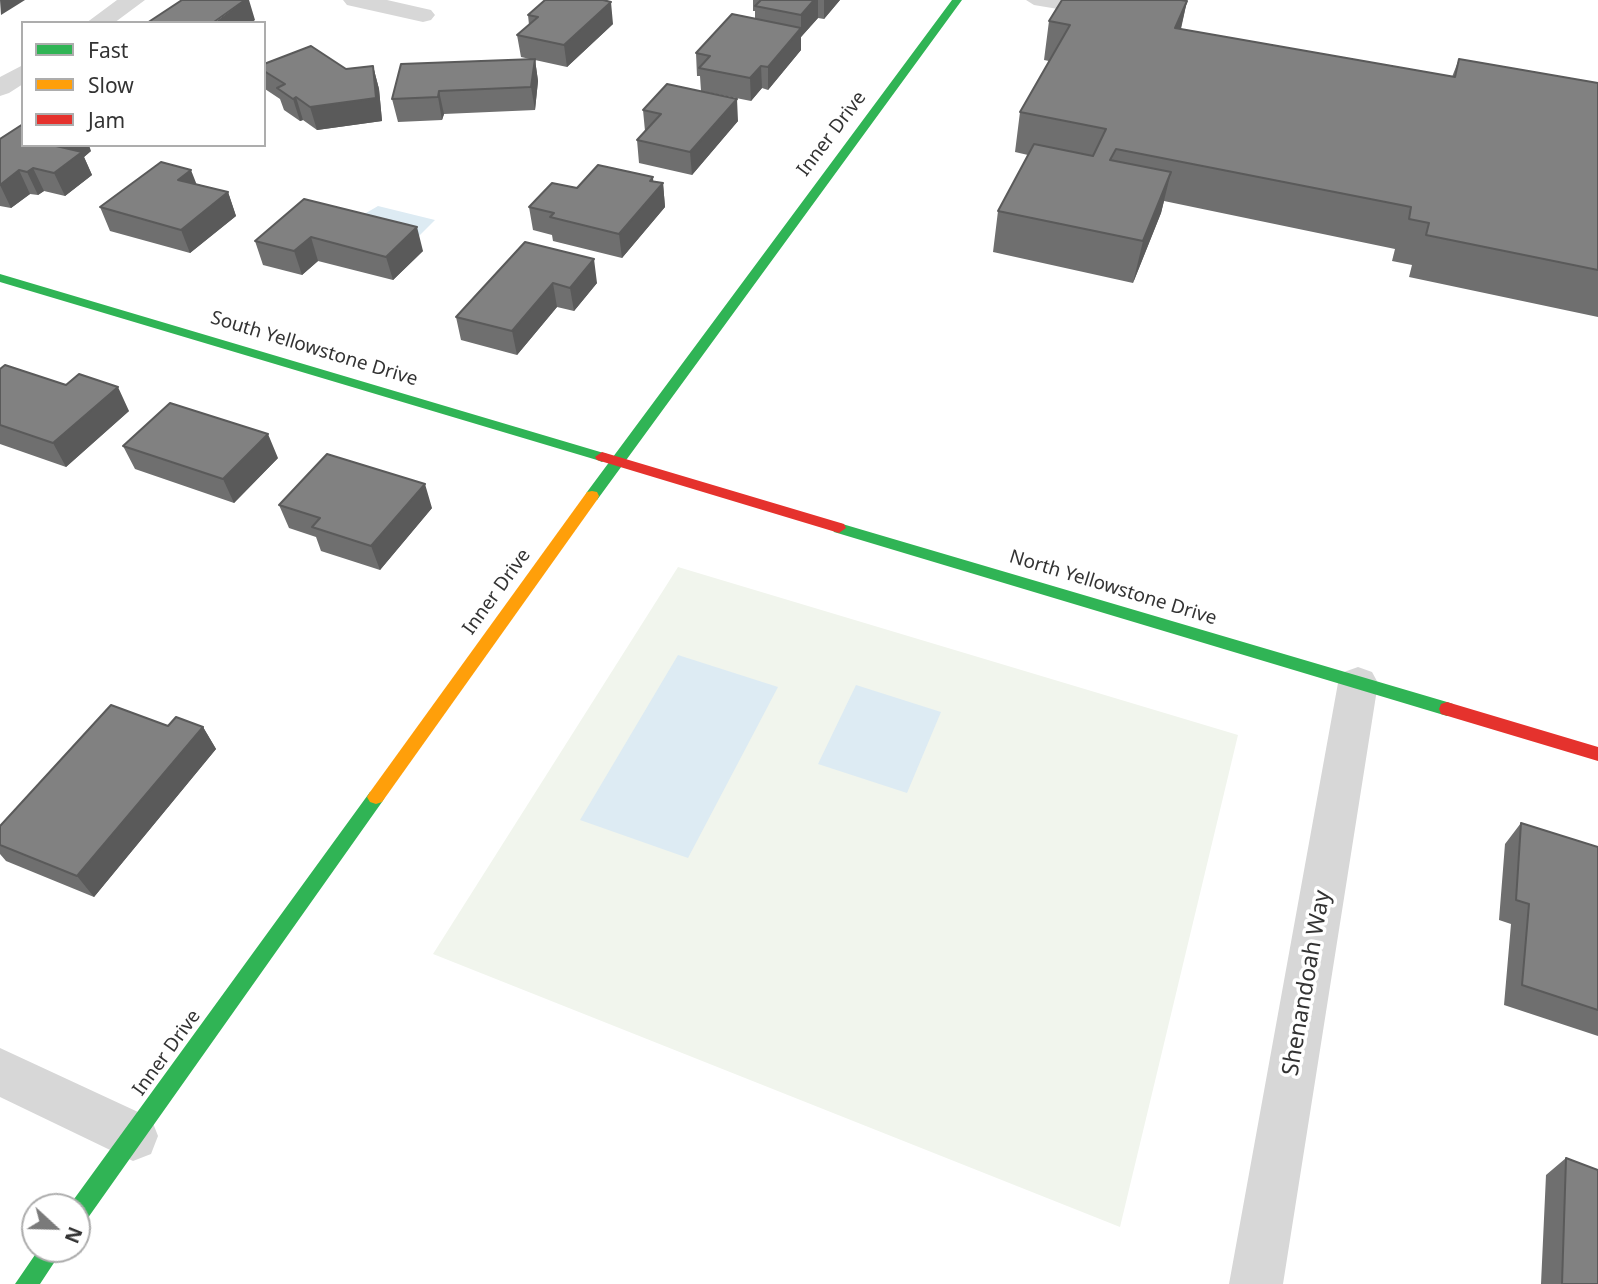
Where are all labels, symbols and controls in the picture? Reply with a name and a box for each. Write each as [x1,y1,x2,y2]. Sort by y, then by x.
legend [21,21,266,147]
text: Fast [88,36,128,64]
text: Slow [88,71,134,99]
street label: Inner Drive [793,87,871,181]
text: Jam [88,106,125,134]
street label: South Yellowstone Drive [208,307,420,391]
street label: Inner Drive [458,545,536,639]
street label: North Yellowstone Drive [1007,546,1219,630]
street label: Shenandoah Way [1277,888,1337,1078]
street label: Inner Drive [128,1006,206,1100]
north arrow [21,1193,91,1263]
text: N [59,1223,89,1247]

